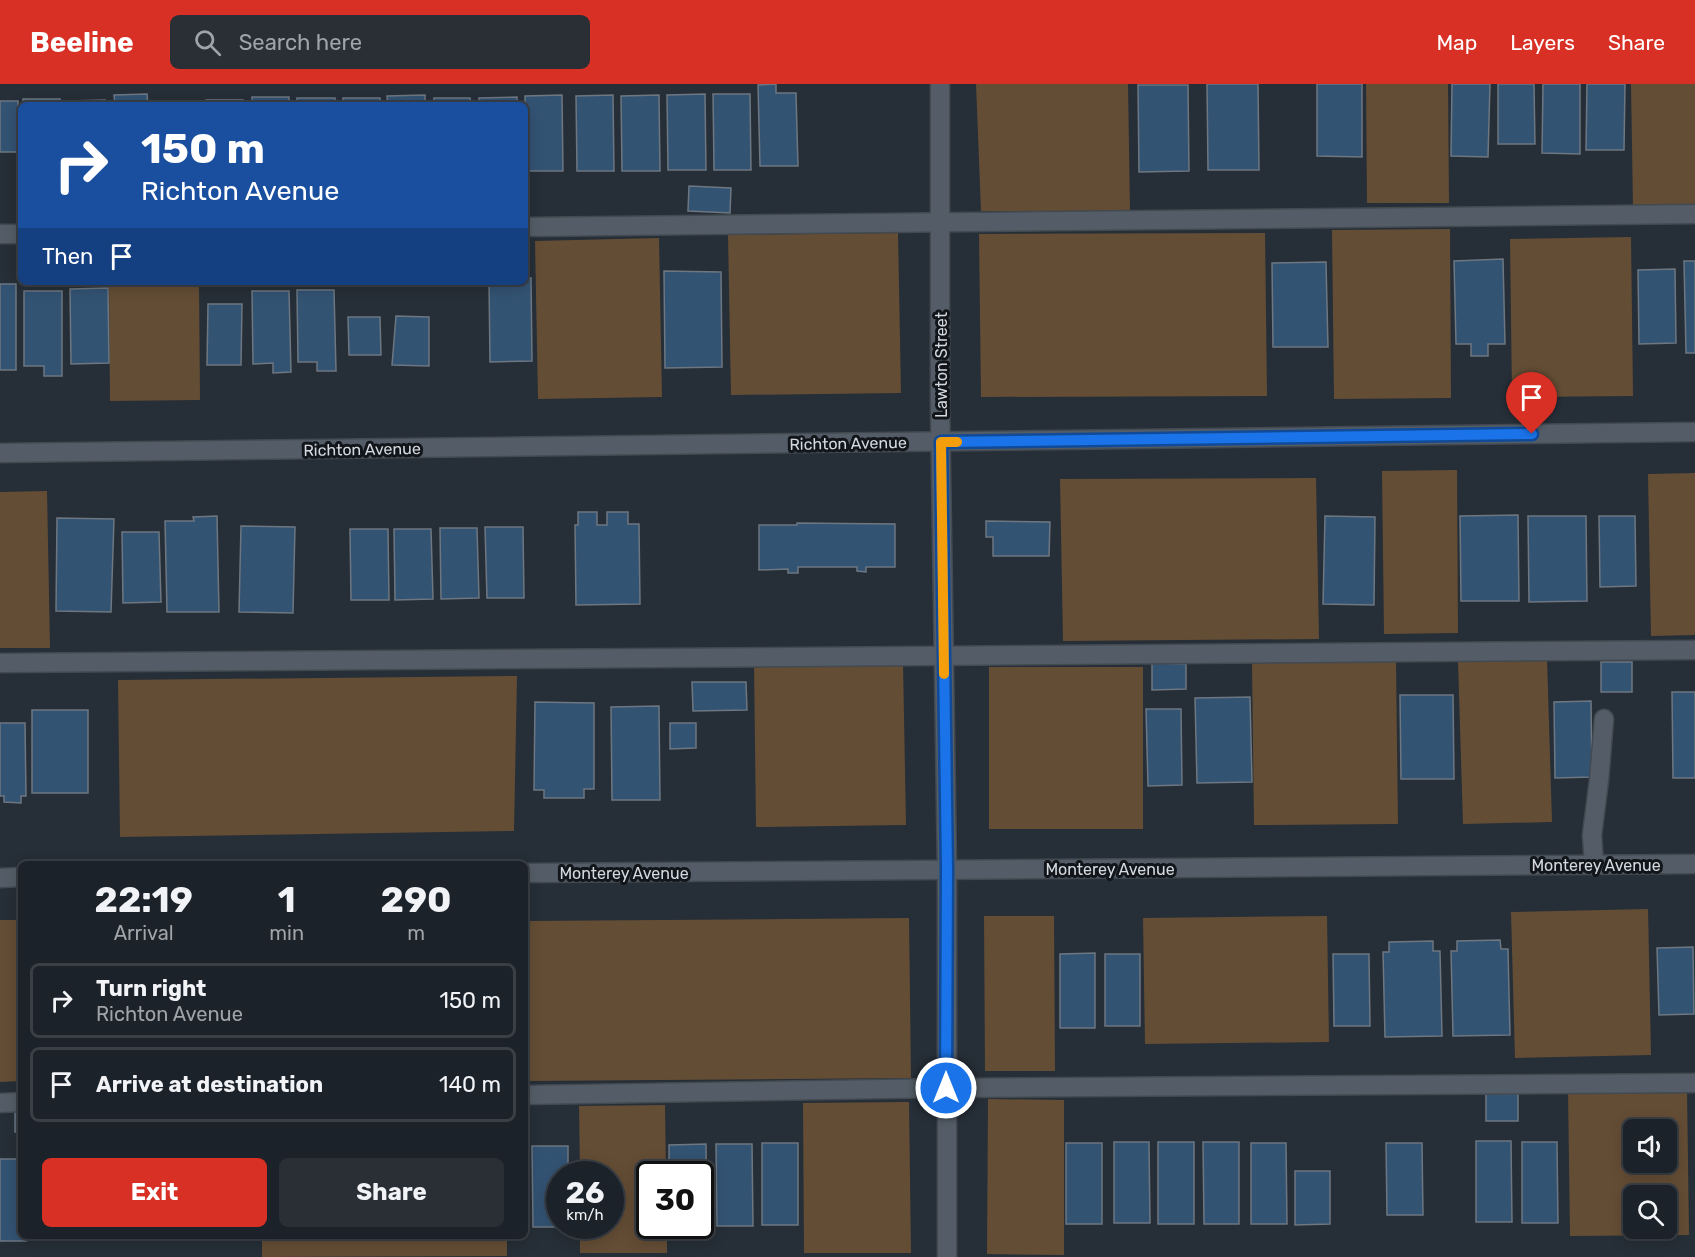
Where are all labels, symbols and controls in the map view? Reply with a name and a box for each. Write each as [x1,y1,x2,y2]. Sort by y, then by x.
search box [170,15,590,69]
text: Beeline [30,26,134,59]
icon: search [191,26,224,59]
text: Search here [239,29,362,56]
text: Map [1436,30,1477,55]
text: Layers [1510,30,1575,55]
text: Share [1608,30,1665,55]
text: 150 m [141,124,265,174]
icon: right [42,126,120,204]
text: Richton Avenue [141,175,339,207]
icon: arrive [105,240,138,273]
text: Then [42,243,93,270]
street label: Lawton Street [932,312,951,418]
pin [1506,372,1557,434]
icon: arrive [1515,381,1548,414]
street label: Richton Avenue [789,433,907,454]
street label: Richton Avenue [303,439,421,460]
street label: Monterey Avenue [1531,856,1661,875]
street label: Monterey Avenue [1045,860,1175,879]
street label: Monterey Avenue [559,864,689,883]
text: 22:19 [95,878,193,921]
text: 1 [278,878,296,921]
text: 290 [381,878,452,921]
text: Arrival [114,921,174,945]
text: min [269,921,304,945]
text: m [407,921,425,945]
text: Turn right [96,975,206,1002]
icon: right [45,984,78,1017]
text: 150 m [440,987,501,1014]
text: Richton Avenue [96,1002,243,1026]
position arrow [914,1056,978,1120]
icon: arrive [45,1068,78,1101]
text: Arrive at destination [96,1071,323,1098]
text: 140 m [439,1071,501,1098]
map controls [1623,1119,1677,1239]
button: sound [1623,1119,1677,1173]
button: Exit [42,1158,267,1227]
button: Share [279,1158,504,1227]
speed limit sign: 30 [636,1161,714,1239]
text: 26 [565,1175,605,1211]
button: search [1623,1185,1677,1239]
text: km/h [566,1206,604,1224]

